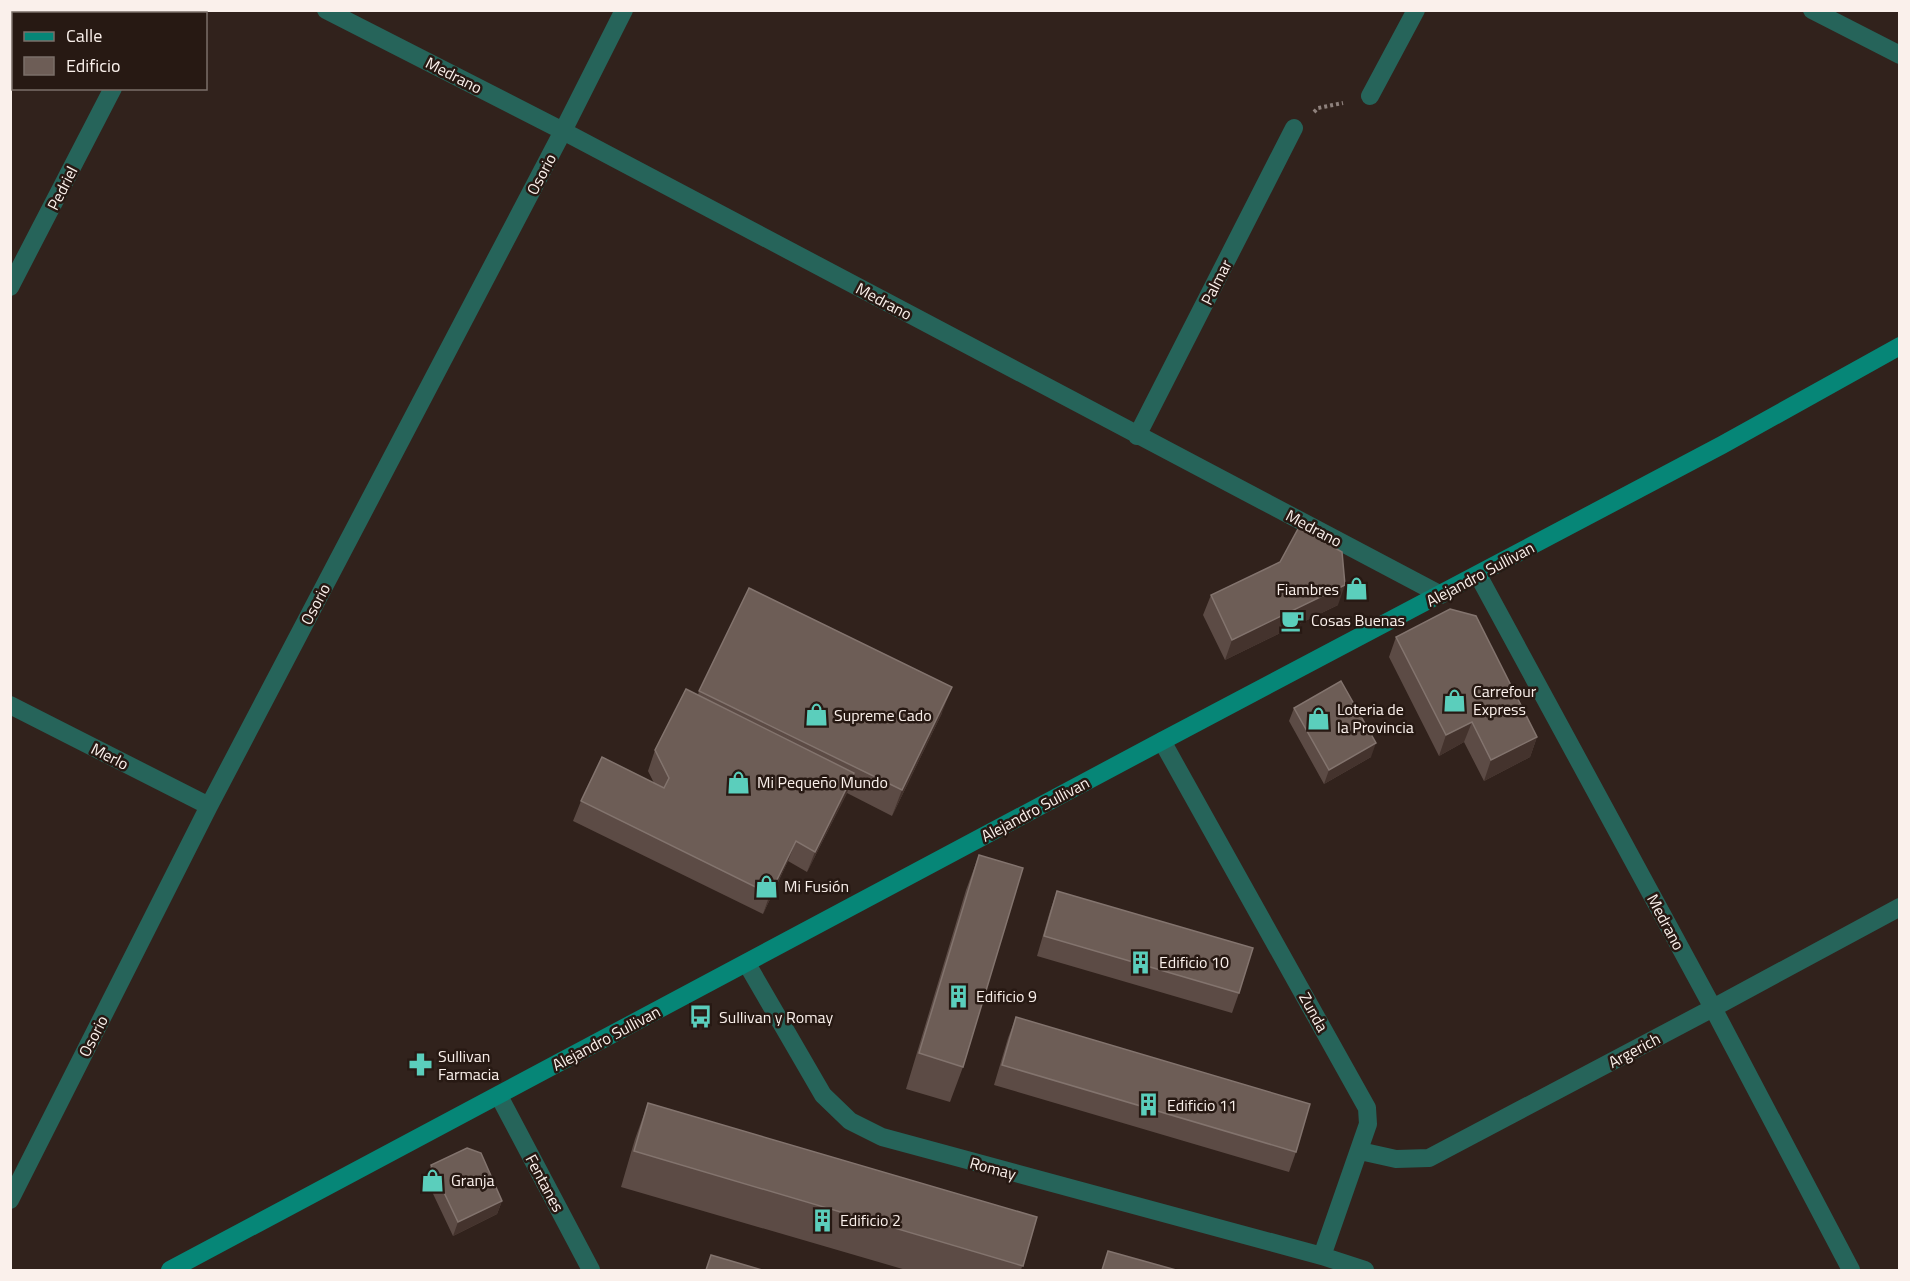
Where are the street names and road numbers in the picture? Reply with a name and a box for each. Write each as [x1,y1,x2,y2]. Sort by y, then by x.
street label: Medrano [422,51,486,99]
street label: Osorio [520,149,562,199]
street label: Pedriel [41,162,83,214]
street label: Palmar [1194,255,1238,309]
street label: Medrano [852,276,916,326]
street label: Medrano [1282,503,1346,553]
street label: Alejandro Sullivan [1422,535,1538,613]
street label: Osorio [294,579,336,629]
street label: Merlo [87,736,133,776]
street label: Alejandro Sullivan [977,770,1093,848]
street label: Medrano [1641,890,1691,954]
street label: Zunda [1293,988,1335,1036]
street label: Alejandro Sullivan [548,999,664,1077]
street label: Osorio [72,1011,114,1061]
street label: Argerich [1604,1026,1664,1074]
street label: Fentanes [520,1150,570,1216]
street label: Romay [967,1150,1019,1186]

